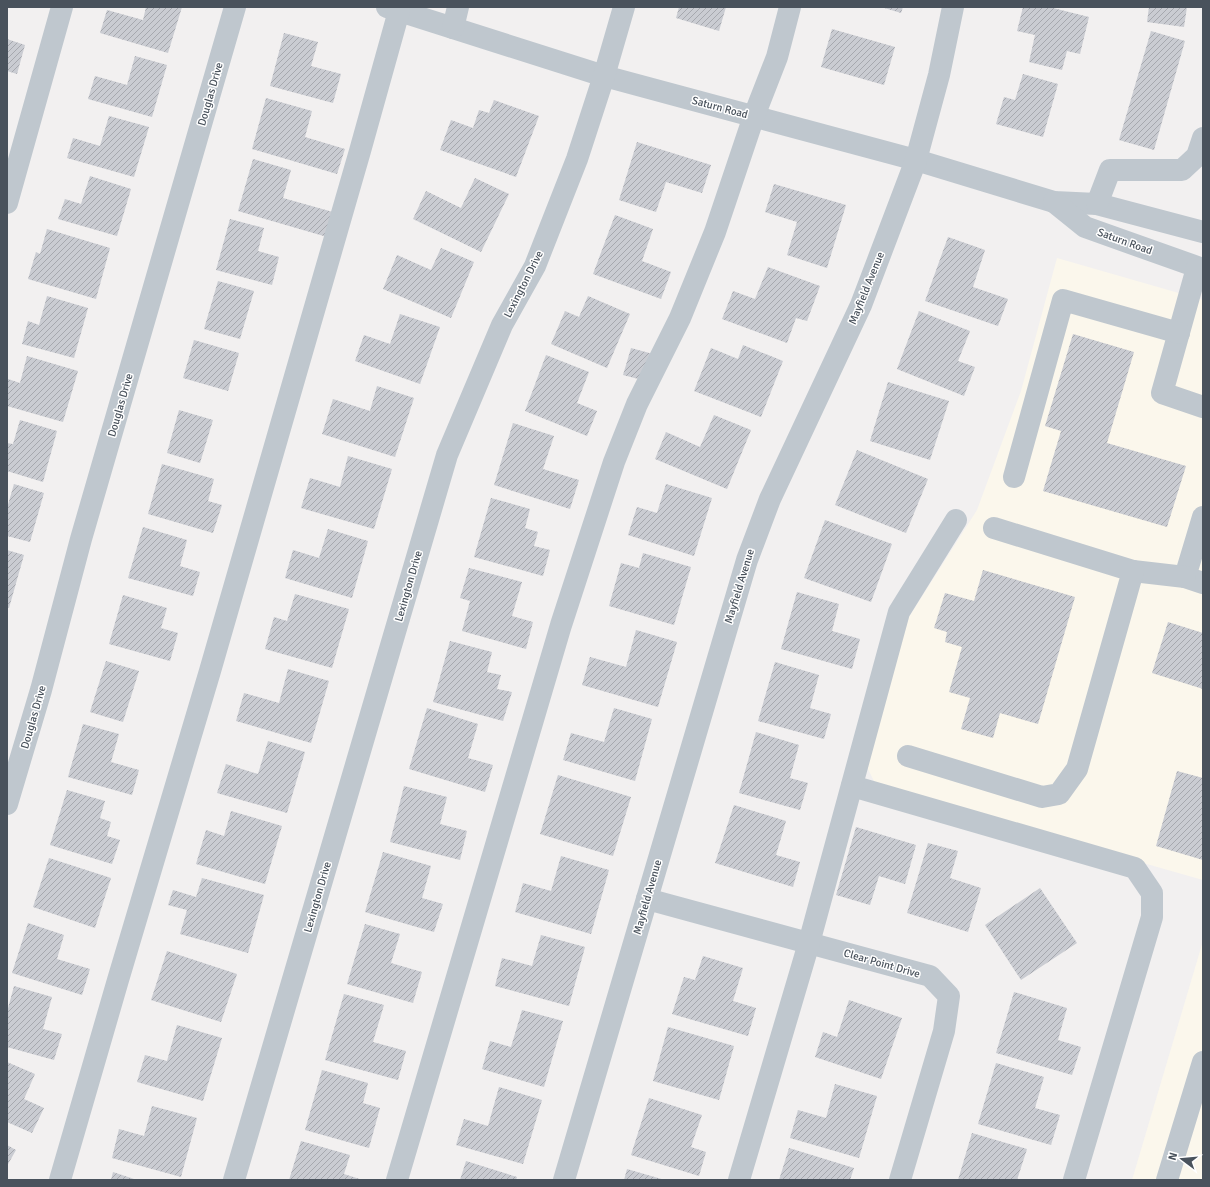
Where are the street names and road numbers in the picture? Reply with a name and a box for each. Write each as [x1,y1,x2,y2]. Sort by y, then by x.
street label: Douglas Drive [195,61,226,127]
street label: Saturn Road [690,94,749,121]
street label: Saturn Road [1096,226,1154,257]
street label: Lexington Drive [501,249,546,320]
street label: Mayfield Avenue [846,250,887,326]
street label: Douglas Drive [105,372,136,438]
street label: Mayfield Avenue [722,547,757,625]
street label: Lexington Drive [392,549,425,623]
street label: Douglas Drive [18,684,49,750]
street label: Mayfield Avenue [631,858,664,936]
street label: Lexington Drive [301,860,334,934]
street label: Clear Point Drive [842,946,922,981]

